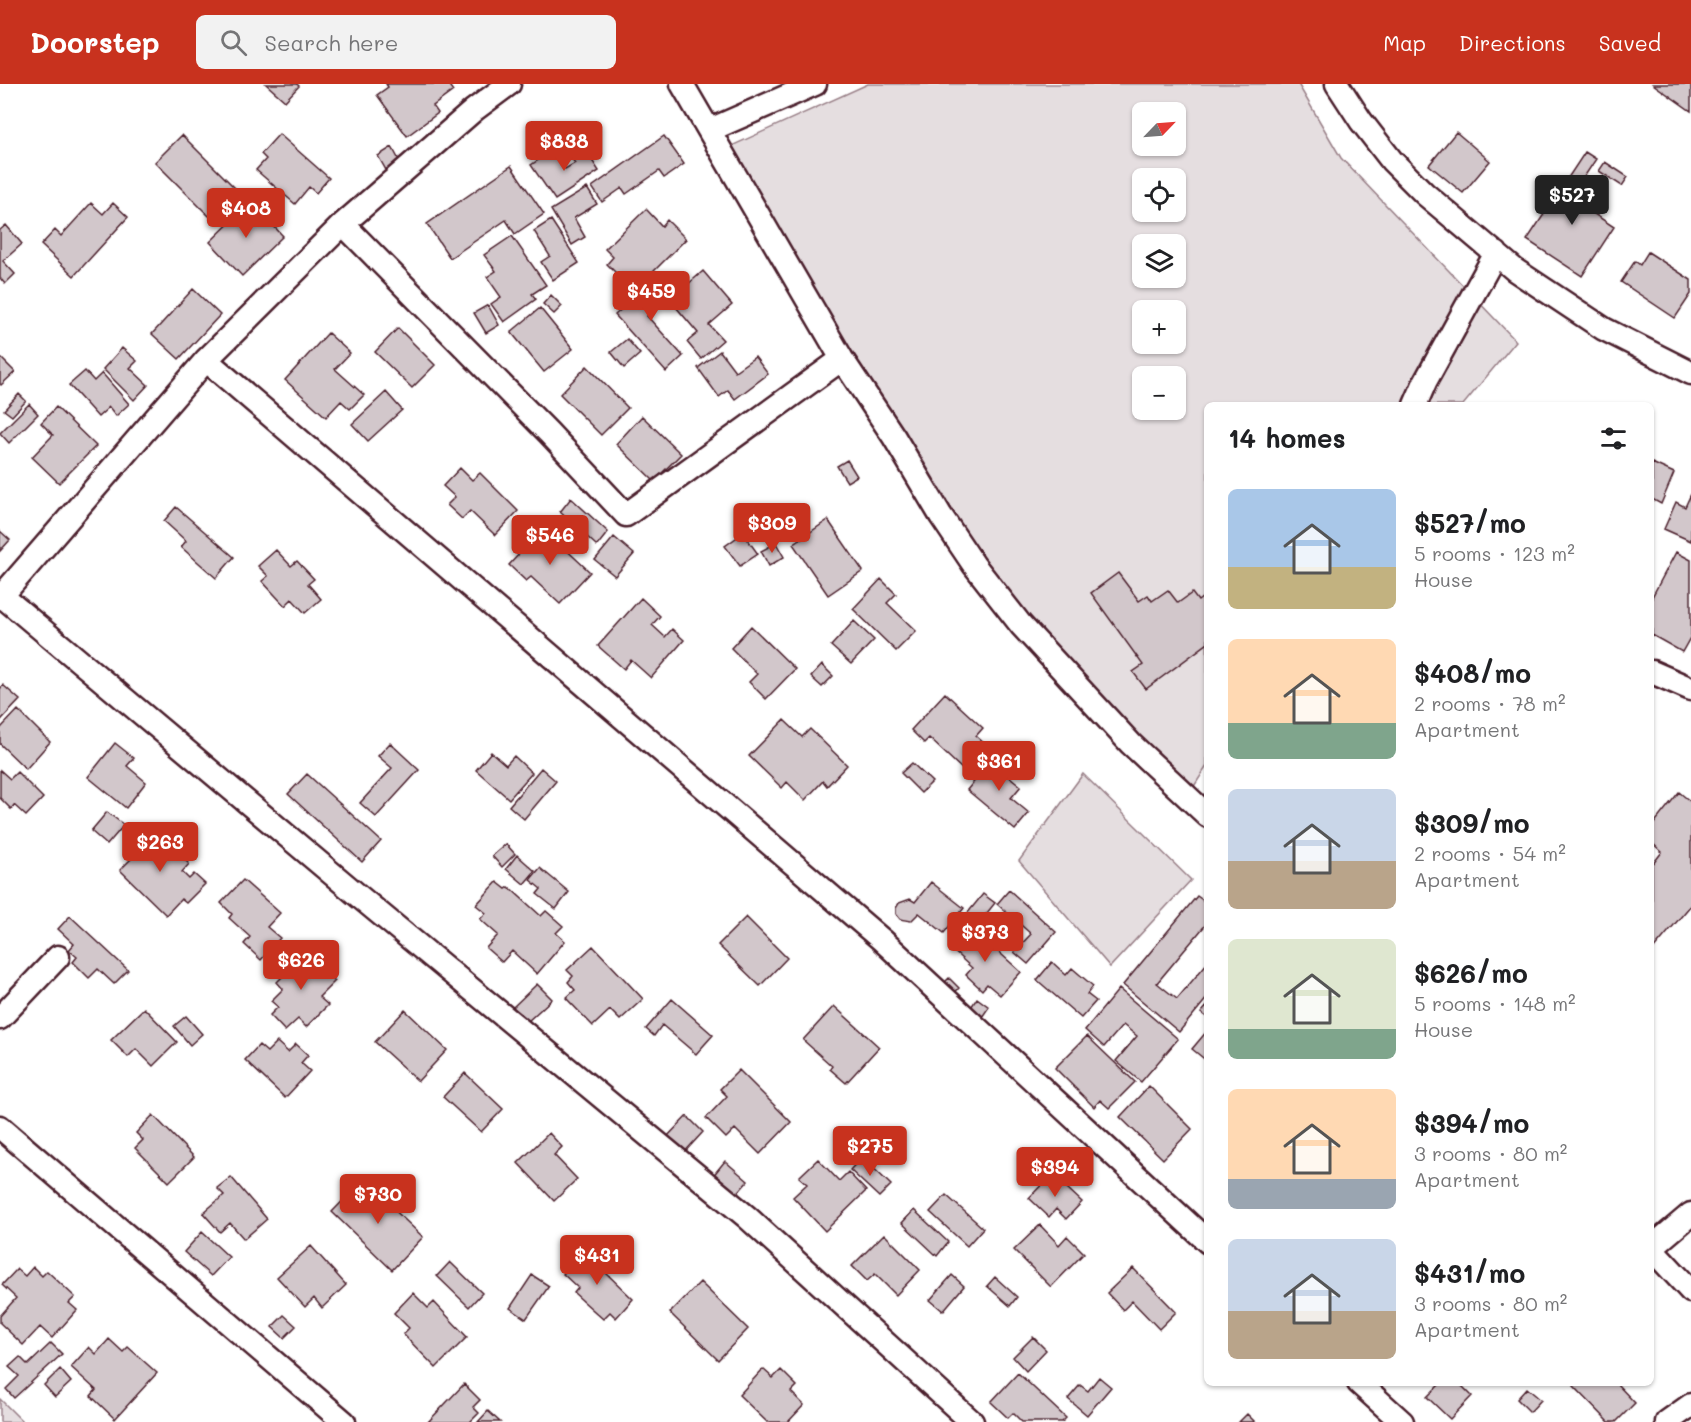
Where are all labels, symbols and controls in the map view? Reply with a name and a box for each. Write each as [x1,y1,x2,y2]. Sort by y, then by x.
search box [196,15,616,69]
text: Doorstep [30,24,160,60]
icon: search [217,26,250,59]
text: Search here [265,28,398,57]
text: Map [1383,29,1426,56]
text: Directions [1459,29,1566,56]
text: Saved [1599,29,1661,56]
north arrow [1132,102,1186,156]
map controls [1132,102,1186,420]
pin: $838 [528,121,600,172]
text: $838 [539,127,589,153]
button: locate [1132,168,1186,222]
pin: $527 [1536,175,1608,226]
text: $527 [1549,181,1595,207]
pin: $408 [210,188,282,239]
text: $408 [221,194,271,220]
button: layers [1132,234,1186,288]
pin: $459 [615,271,687,322]
text: $459 [627,277,675,303]
button: + [1132,300,1186,354]
button: − [1132,366,1186,420]
text: 14 homes [1228,421,1346,455]
icon: filters [1597,422,1630,455]
pin: $309 [736,503,808,554]
text: $527/mo [1414,506,1526,540]
text: $309 [747,509,797,535]
icon: home [1276,513,1348,585]
pin: $546 [514,515,586,566]
text: $546 [526,521,574,547]
text: 5 rooms · 123 m² [1414,540,1575,566]
text: House [1414,566,1473,592]
text: $408/mo [1414,656,1531,690]
icon: home [1276,663,1348,735]
text: 2 rooms · 78 m² [1414,690,1566,716]
text: Apartment [1414,716,1520,742]
pin: $361 [963,741,1035,792]
text: $361 [976,747,1022,773]
text: $309/mo [1414,806,1530,840]
icon: home [1276,813,1348,885]
pin: $263 [124,822,196,873]
text: $263 [136,828,184,854]
text: 2 rooms · 54 m² [1414,840,1566,866]
text: Apartment [1414,866,1520,892]
pin: $373 [949,912,1021,963]
text: $373 [961,918,1009,944]
pin: $626 [265,940,337,991]
text: $626 [277,946,325,972]
text: $626/mo [1414,956,1528,990]
icon: home [1276,963,1348,1035]
text: 5 rooms · 148 m² [1414,990,1576,1016]
text: House [1414,1016,1473,1042]
text: $394/mo [1414,1106,1529,1140]
icon: home [1276,1113,1348,1185]
pin: $275 [834,1126,906,1177]
text: $275 [847,1132,893,1158]
text: 3 rooms · 80 m² [1414,1140,1567,1166]
pin: $394 [1019,1147,1091,1198]
text: $394 [1030,1153,1080,1179]
text: Apartment [1414,1166,1520,1192]
pin: $730 [342,1174,414,1225]
text: $730 [354,1180,402,1206]
pin: $431 [561,1235,633,1286]
text: $431 [574,1241,620,1267]
text: $431/mo [1414,1256,1525,1290]
icon: home [1276,1263,1348,1335]
text: 3 rooms · 80 m² [1414,1290,1567,1316]
text: Apartment [1414,1316,1520,1342]

